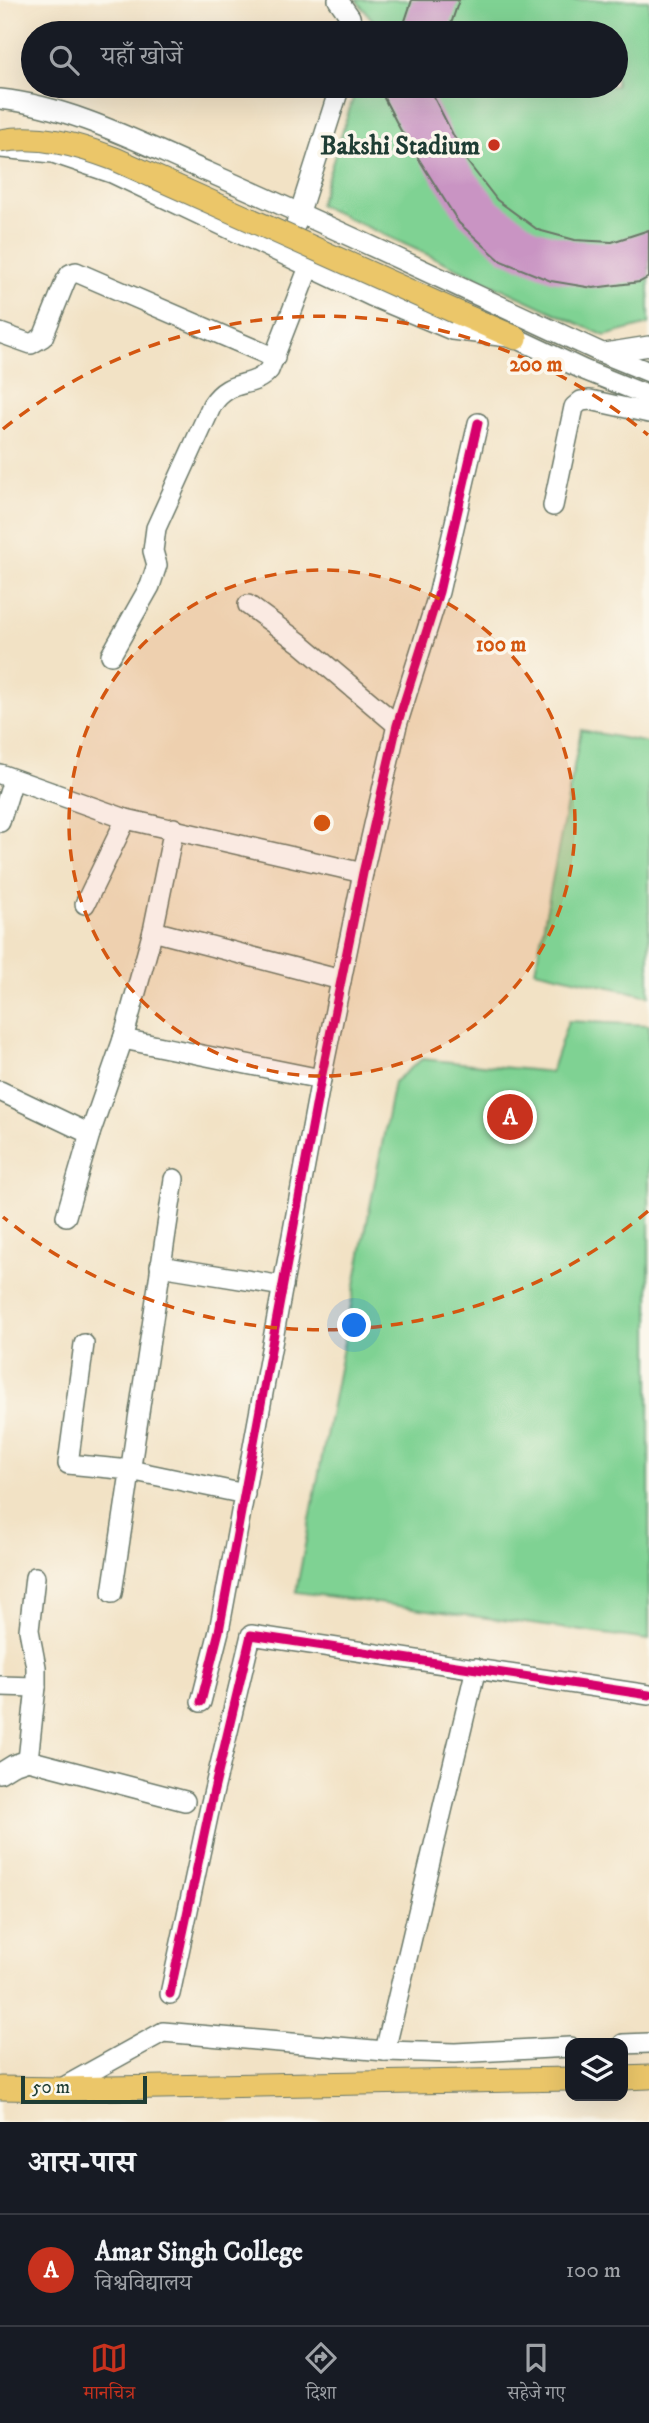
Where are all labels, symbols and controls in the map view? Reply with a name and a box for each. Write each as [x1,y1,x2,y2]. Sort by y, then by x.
search box [21,21,628,98]
text: यहाँ खोजें [101,40,183,73]
icon: search [45,41,83,79]
place label: Bakshi Stadium [320,130,480,163]
marker: Bakshi Stadium [486,137,502,153]
text: 200 m [509,352,563,378]
text: 100 m [476,632,526,658]
centre of rings [310,811,334,835]
pin: A [487,1091,533,1143]
your location [337,1308,371,1342]
map controls [565,2038,628,2101]
button: layers [565,2038,628,2101]
scale bar [21,2073,147,2105]
text: 50 m [32,2076,70,2099]
text: आस-पास [28,2145,136,2182]
text: Amar Singh College [95,2236,303,2269]
text: A [44,2256,58,2285]
text: 100 m [566,2256,621,2285]
text: विश्वविद्यालय [95,2269,192,2298]
tab: मानचित्र [84,2339,135,2411]
tab: दिशा [302,2339,340,2411]
tab: सहेजे गए [507,2339,565,2411]

